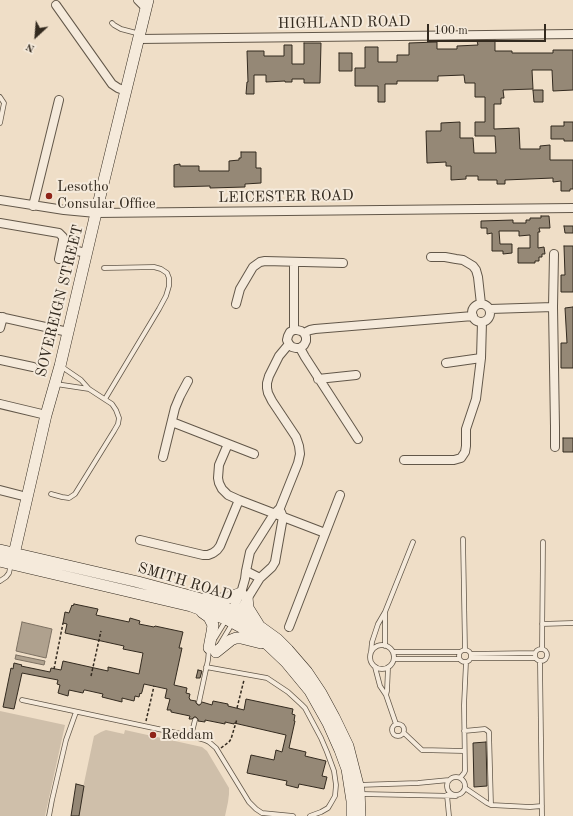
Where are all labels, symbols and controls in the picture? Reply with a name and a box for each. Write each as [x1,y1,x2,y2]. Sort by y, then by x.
street label: HIGHLAND ROAD [277,13,411,33]
north arrow [16,16,56,56]
scale bar [429,16,548,42]
text: 100 m [434,25,468,37]
text: N [24,40,37,54]
place label: Lesotho Consular Office [57,178,156,213]
street label: LEICESTER ROAD [218,187,354,207]
marker: Lesotho Consular Office [44,191,54,201]
street label: SOVEREIGN STREET [32,223,88,379]
street label: SMITH ROAD [136,559,234,605]
place label: Reddam [161,726,214,744]
marker: Reddam [148,730,158,740]

